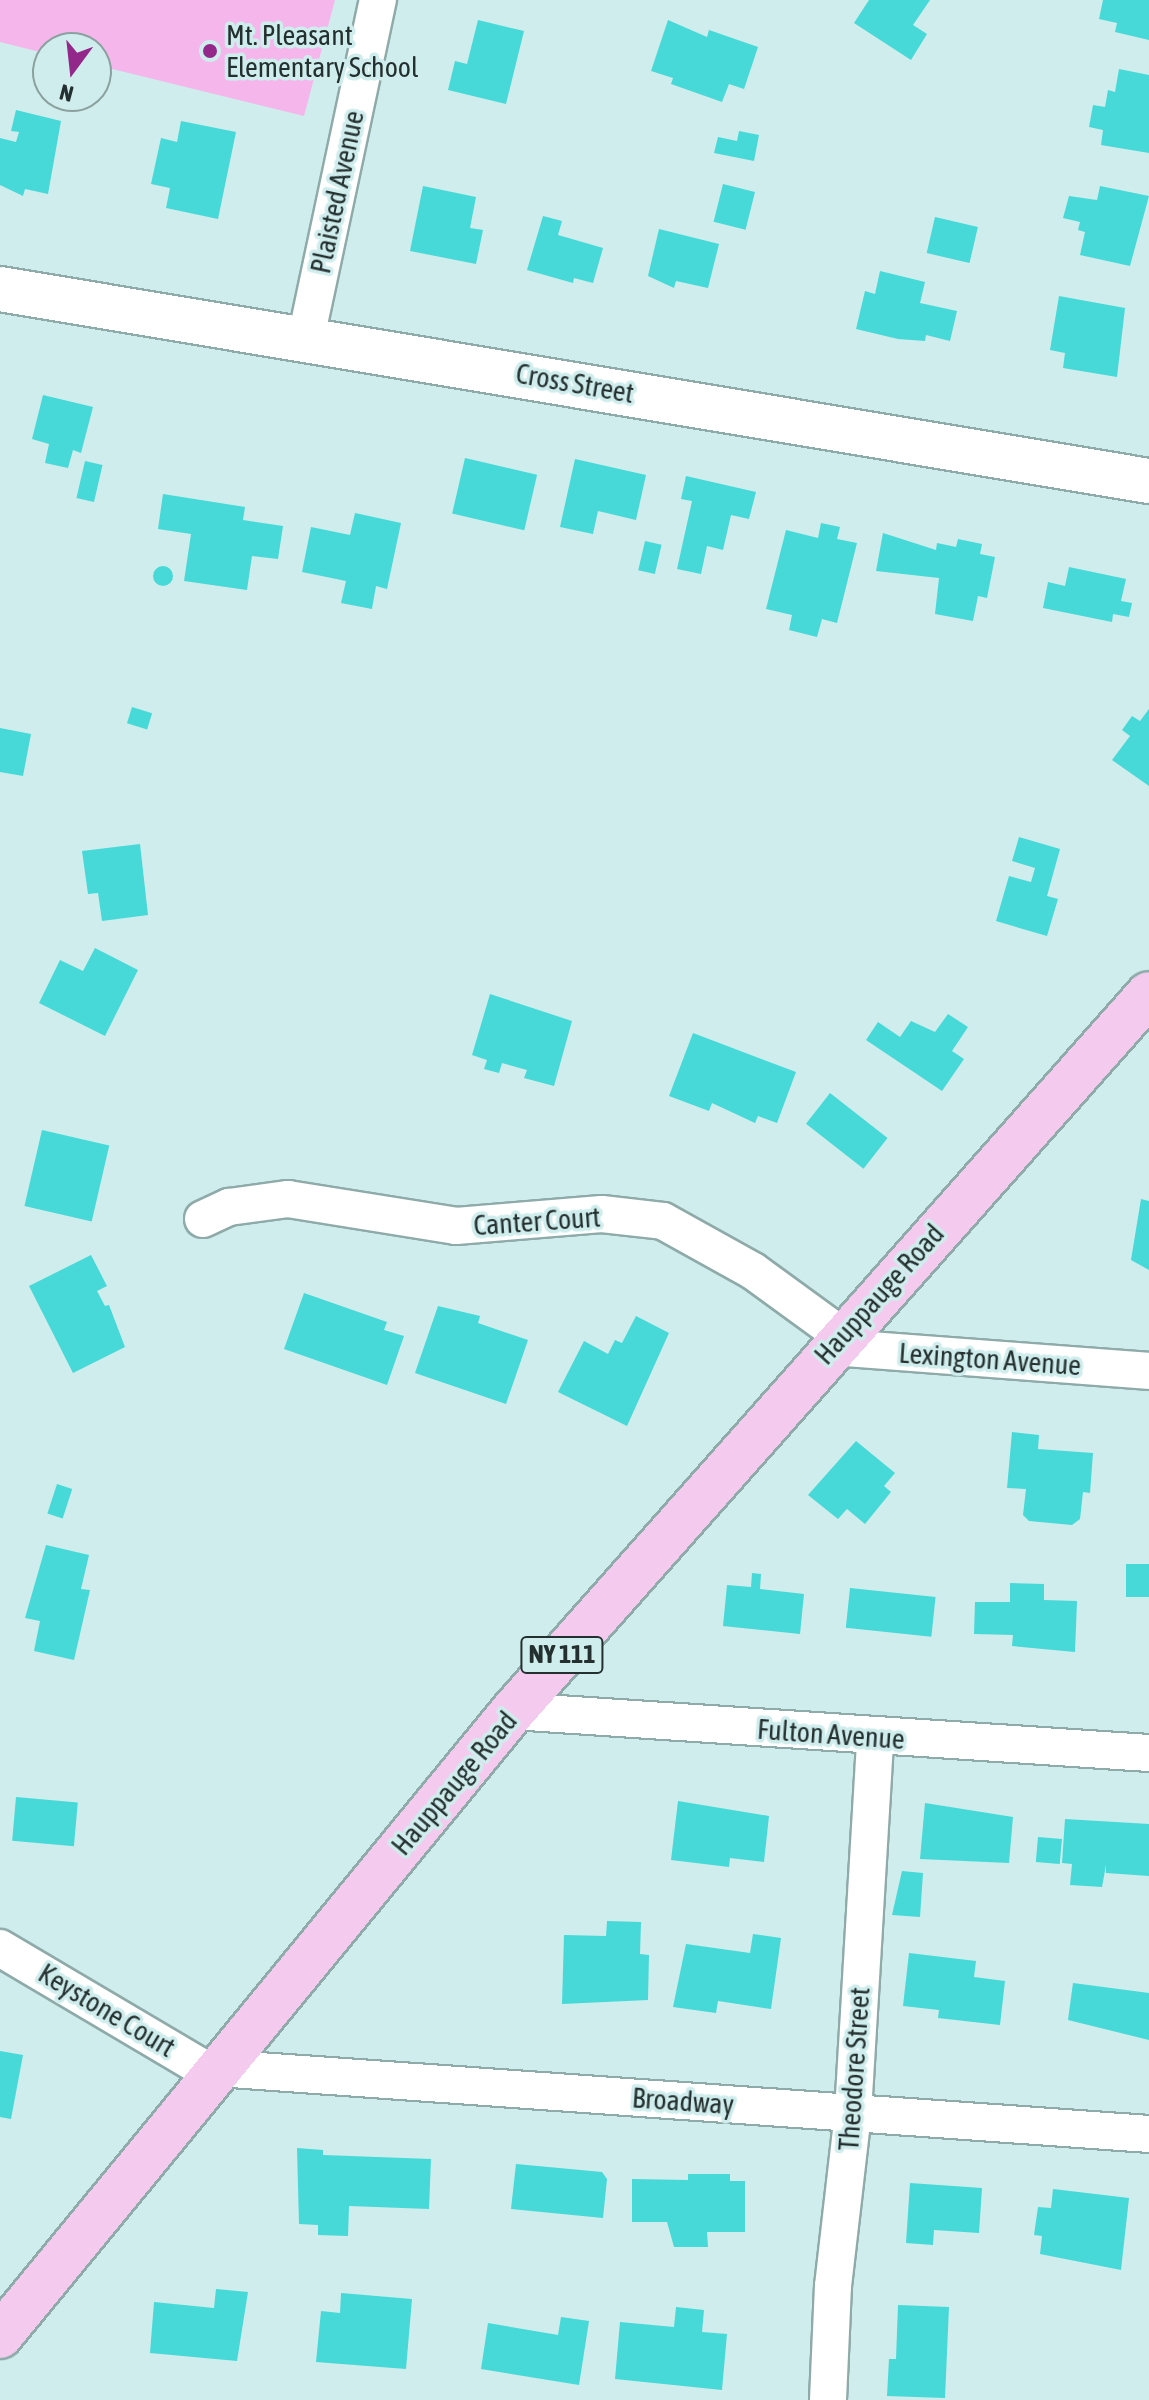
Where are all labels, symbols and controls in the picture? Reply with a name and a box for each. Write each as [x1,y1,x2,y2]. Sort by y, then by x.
place label: Mt. Pleasant Elementary School [226,18,418,84]
north arrow [32,32,112,112]
marker: Mt. Pleasant Elementary School [201,42,219,60]
text: N [57,79,76,107]
street label: Plaisted Avenue [303,108,371,276]
street label: Cross Street [513,356,637,410]
street label: Canter Court [472,1200,602,1242]
street label: Hauppauge Road [807,1217,951,1371]
street label: Lexington Avenue [898,1336,1082,1382]
road number: NY 111 [520,1633,604,1677]
street label: Hauppauge Road [384,1704,524,1862]
street label: Fulton Avenue [756,1712,906,1756]
street label: Keystone Court [33,1956,181,2064]
street label: Theodore Street [832,1986,876,2152]
street label: Broadway [631,2081,735,2121]

